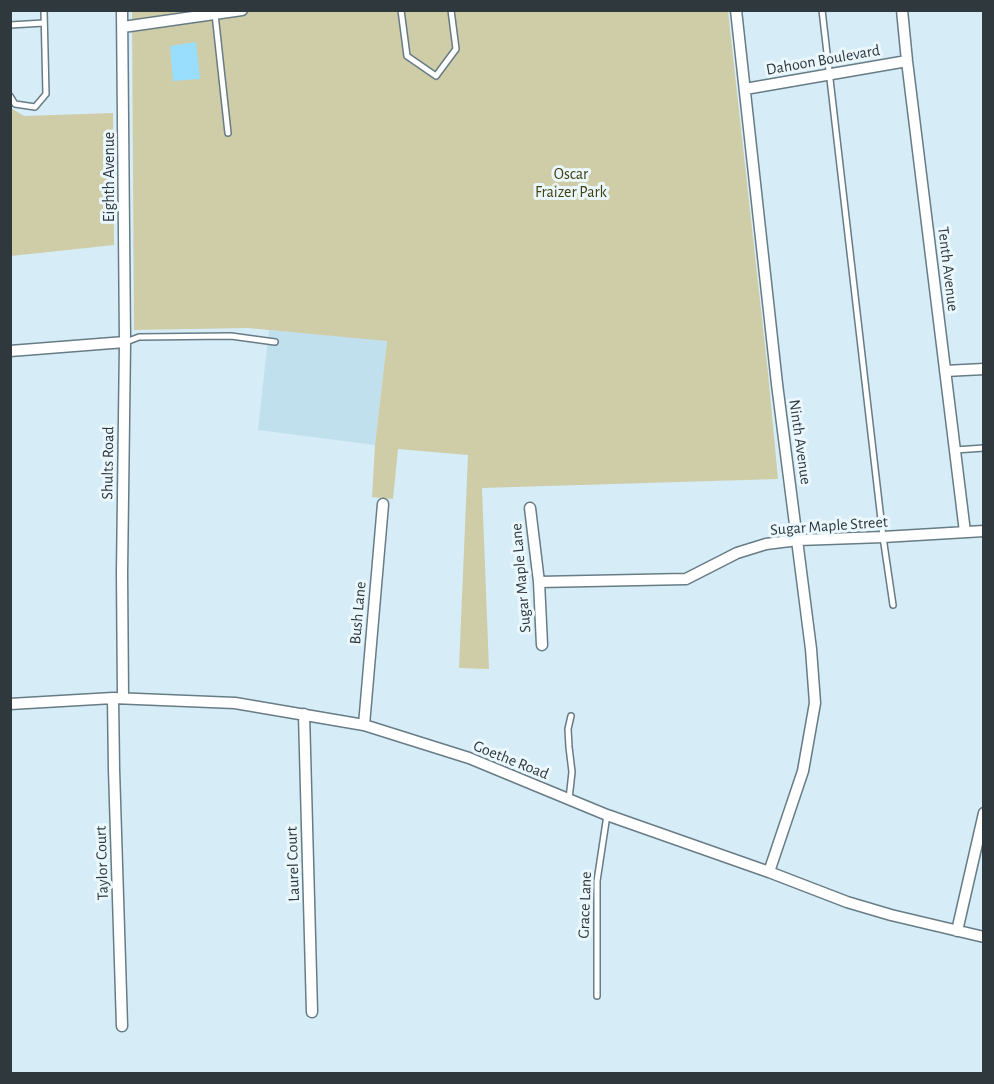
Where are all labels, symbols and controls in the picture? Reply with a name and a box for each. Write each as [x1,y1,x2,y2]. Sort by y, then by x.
street label: Dahoon Boulevard [764,41,882,79]
street label: Eighth Avenue [99,132,119,222]
park label: Oscar Fraizer Park [535,164,607,202]
street label: Tenth Avenue [933,226,963,312]
street label: Ninth Avenue [785,398,815,486]
street label: Shults Road [98,426,118,500]
street label: Sugar Maple Street [769,512,889,540]
street label: Sugar Maple Lane [507,522,535,634]
street label: Bush Lane [346,581,370,645]
street label: Goethe Road [470,736,552,784]
street label: Taylor Court [91,825,113,901]
street label: Laurel Court [282,826,304,902]
street label: Grace Lane [574,871,596,939]

